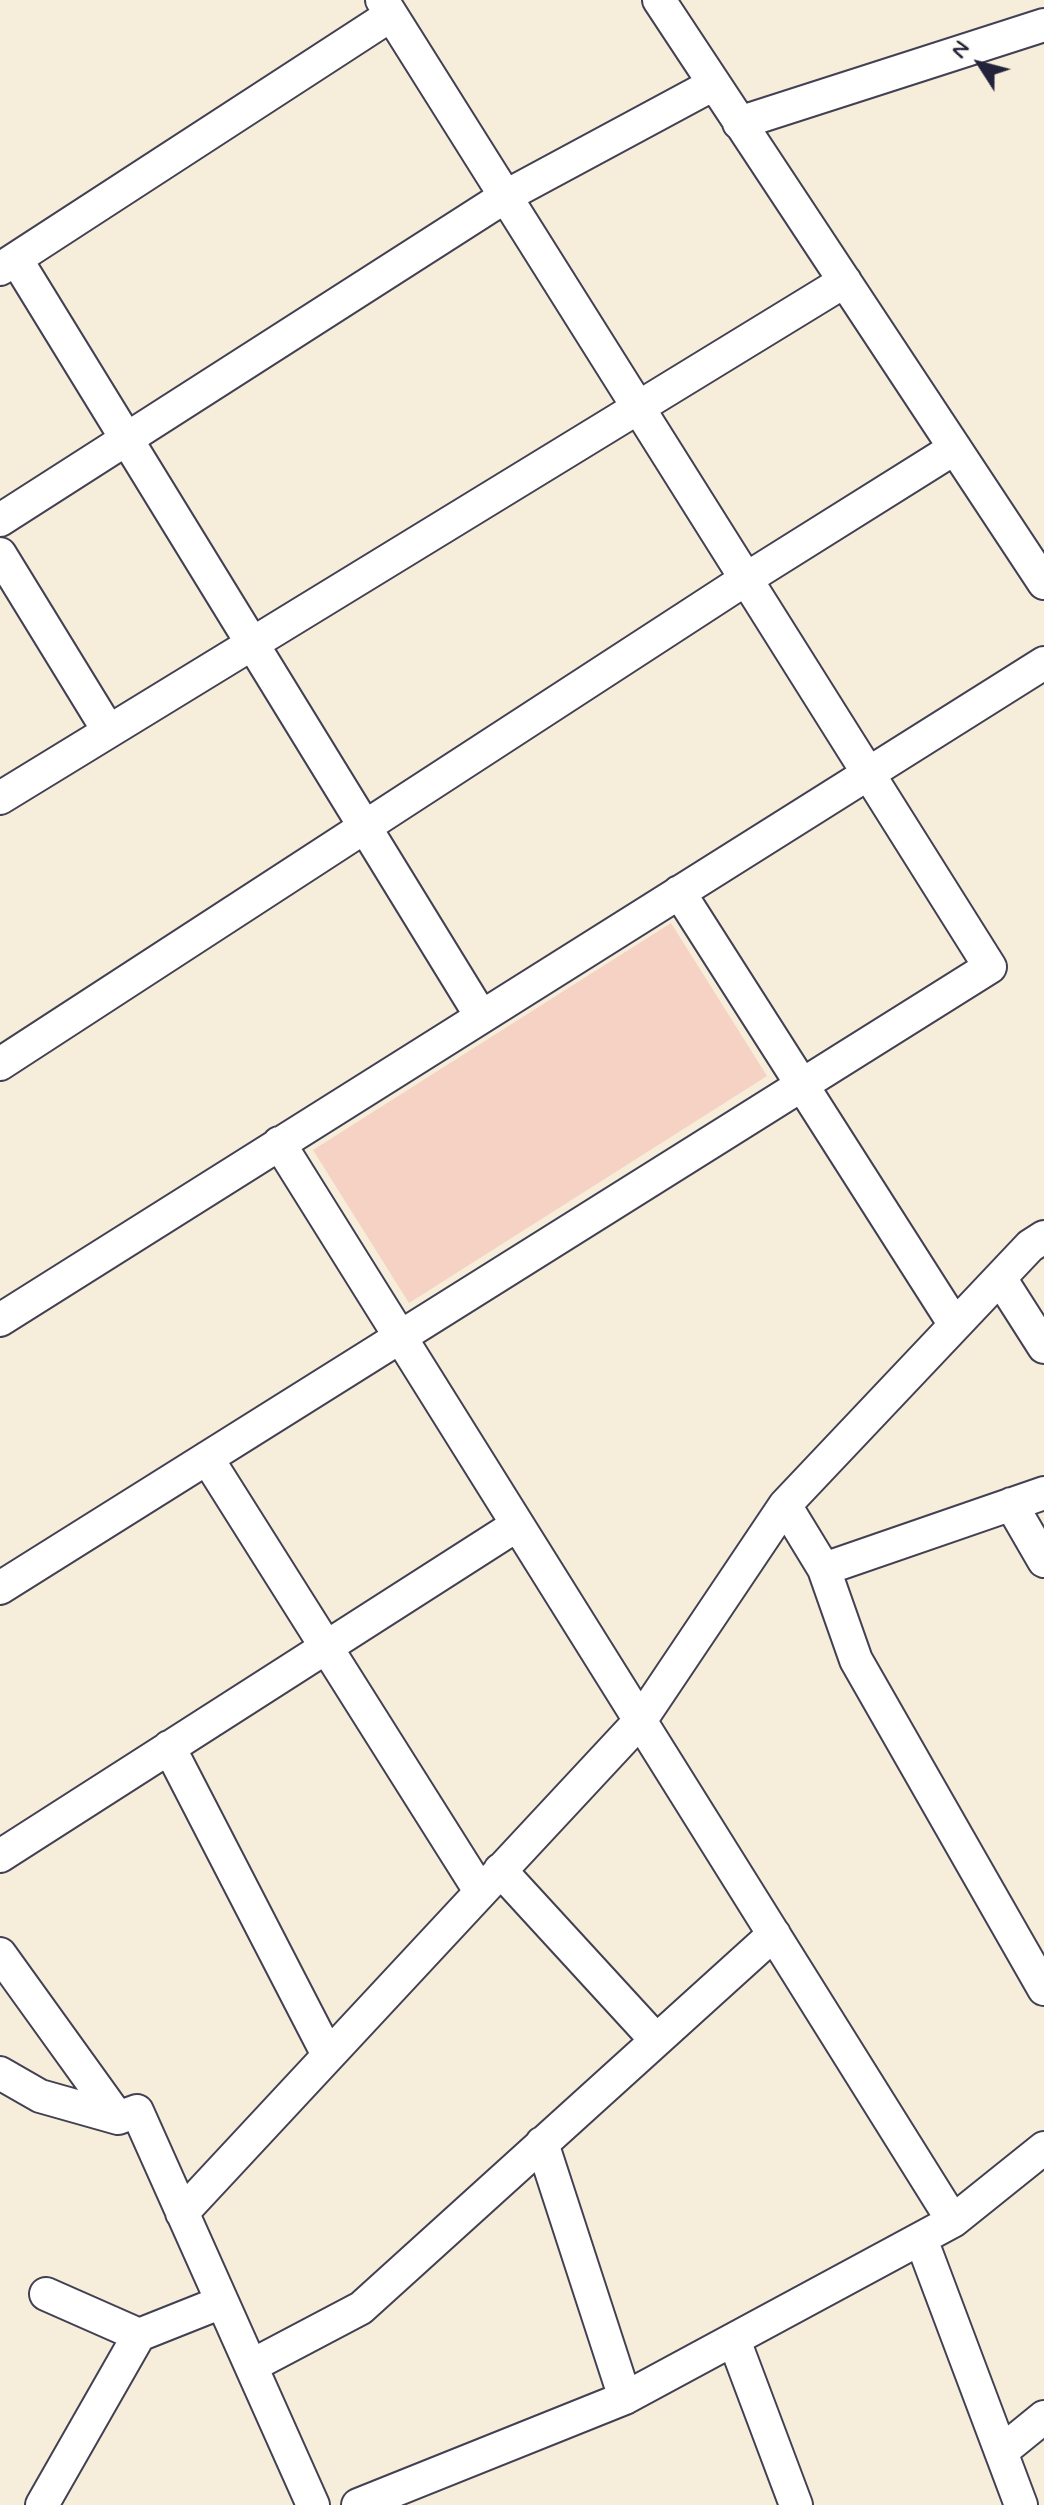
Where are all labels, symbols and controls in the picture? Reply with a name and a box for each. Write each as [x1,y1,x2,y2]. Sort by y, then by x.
north arrow [940,24,1020,104]
text: N [945,36,976,64]

